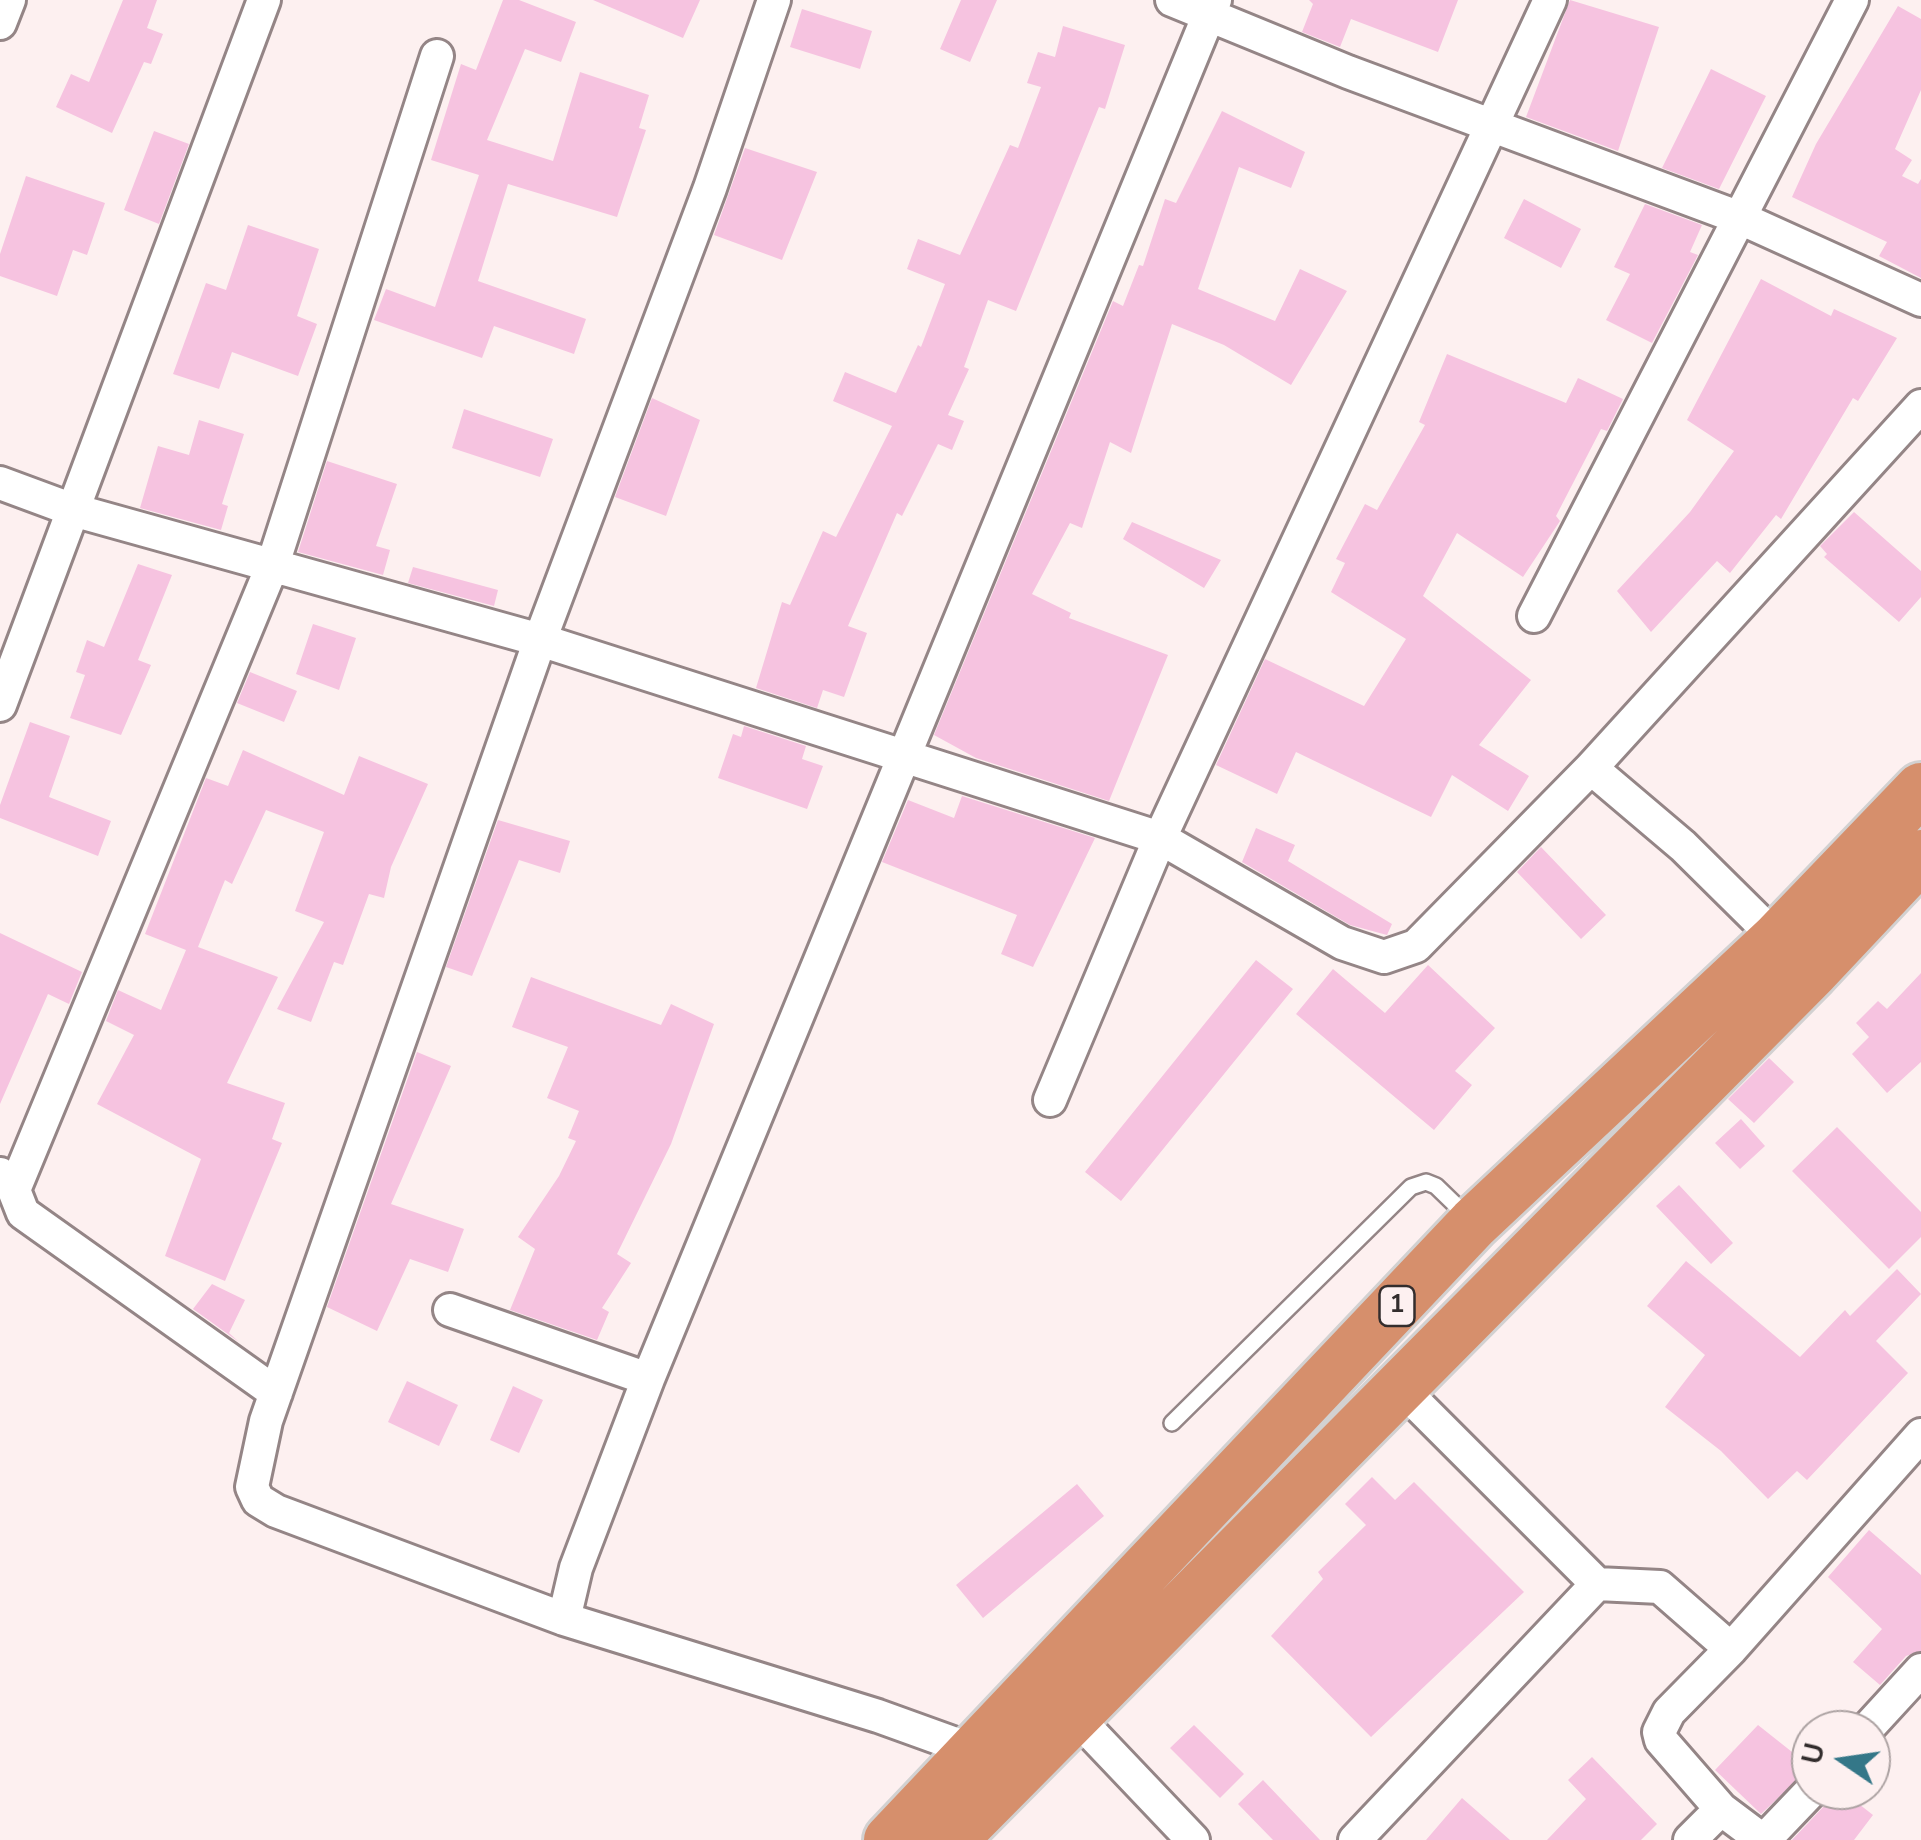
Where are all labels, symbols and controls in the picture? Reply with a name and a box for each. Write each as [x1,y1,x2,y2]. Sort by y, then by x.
road number: 1 [1380,1286,1414,1326]
north arrow [1791,1710,1891,1810]
text: U [1793,1739,1835,1768]

